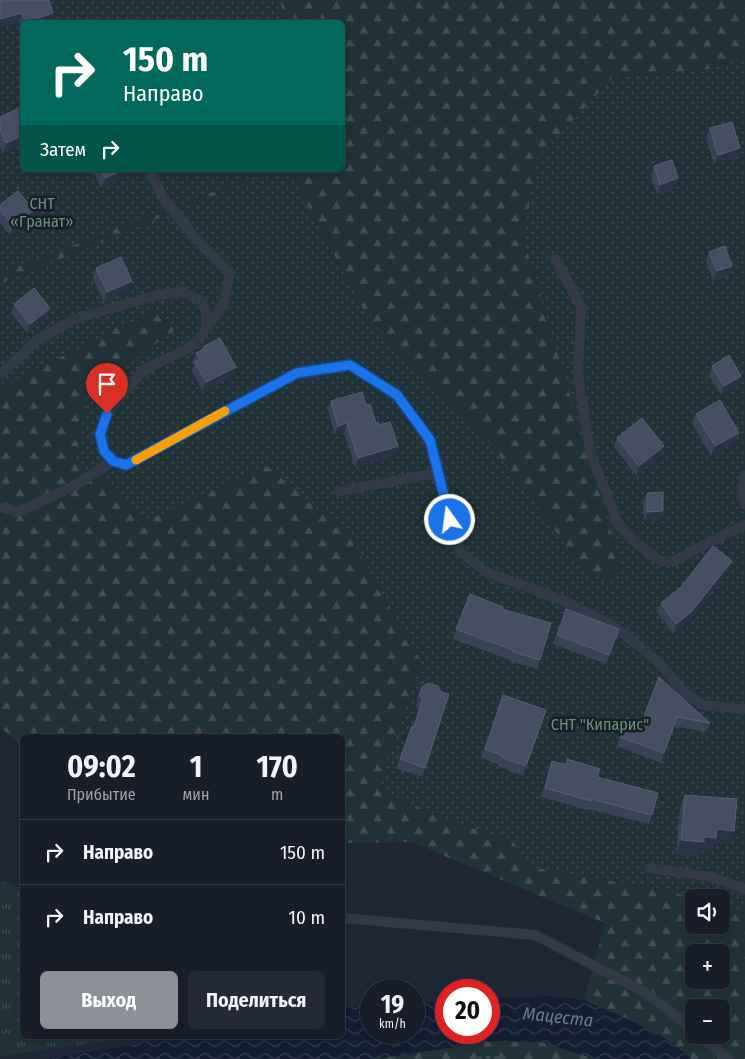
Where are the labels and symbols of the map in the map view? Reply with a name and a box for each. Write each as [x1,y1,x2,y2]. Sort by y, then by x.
park label: СНТ «Гранат» [10,194,74,231]
pin [86,363,128,414]
position arrow [423,493,475,545]
park label: СНТ "Кипарис" [551,715,649,734]
speed limit sign: 20 [435,979,500,1044]
water label: Мацеста [522,1002,594,1032]

